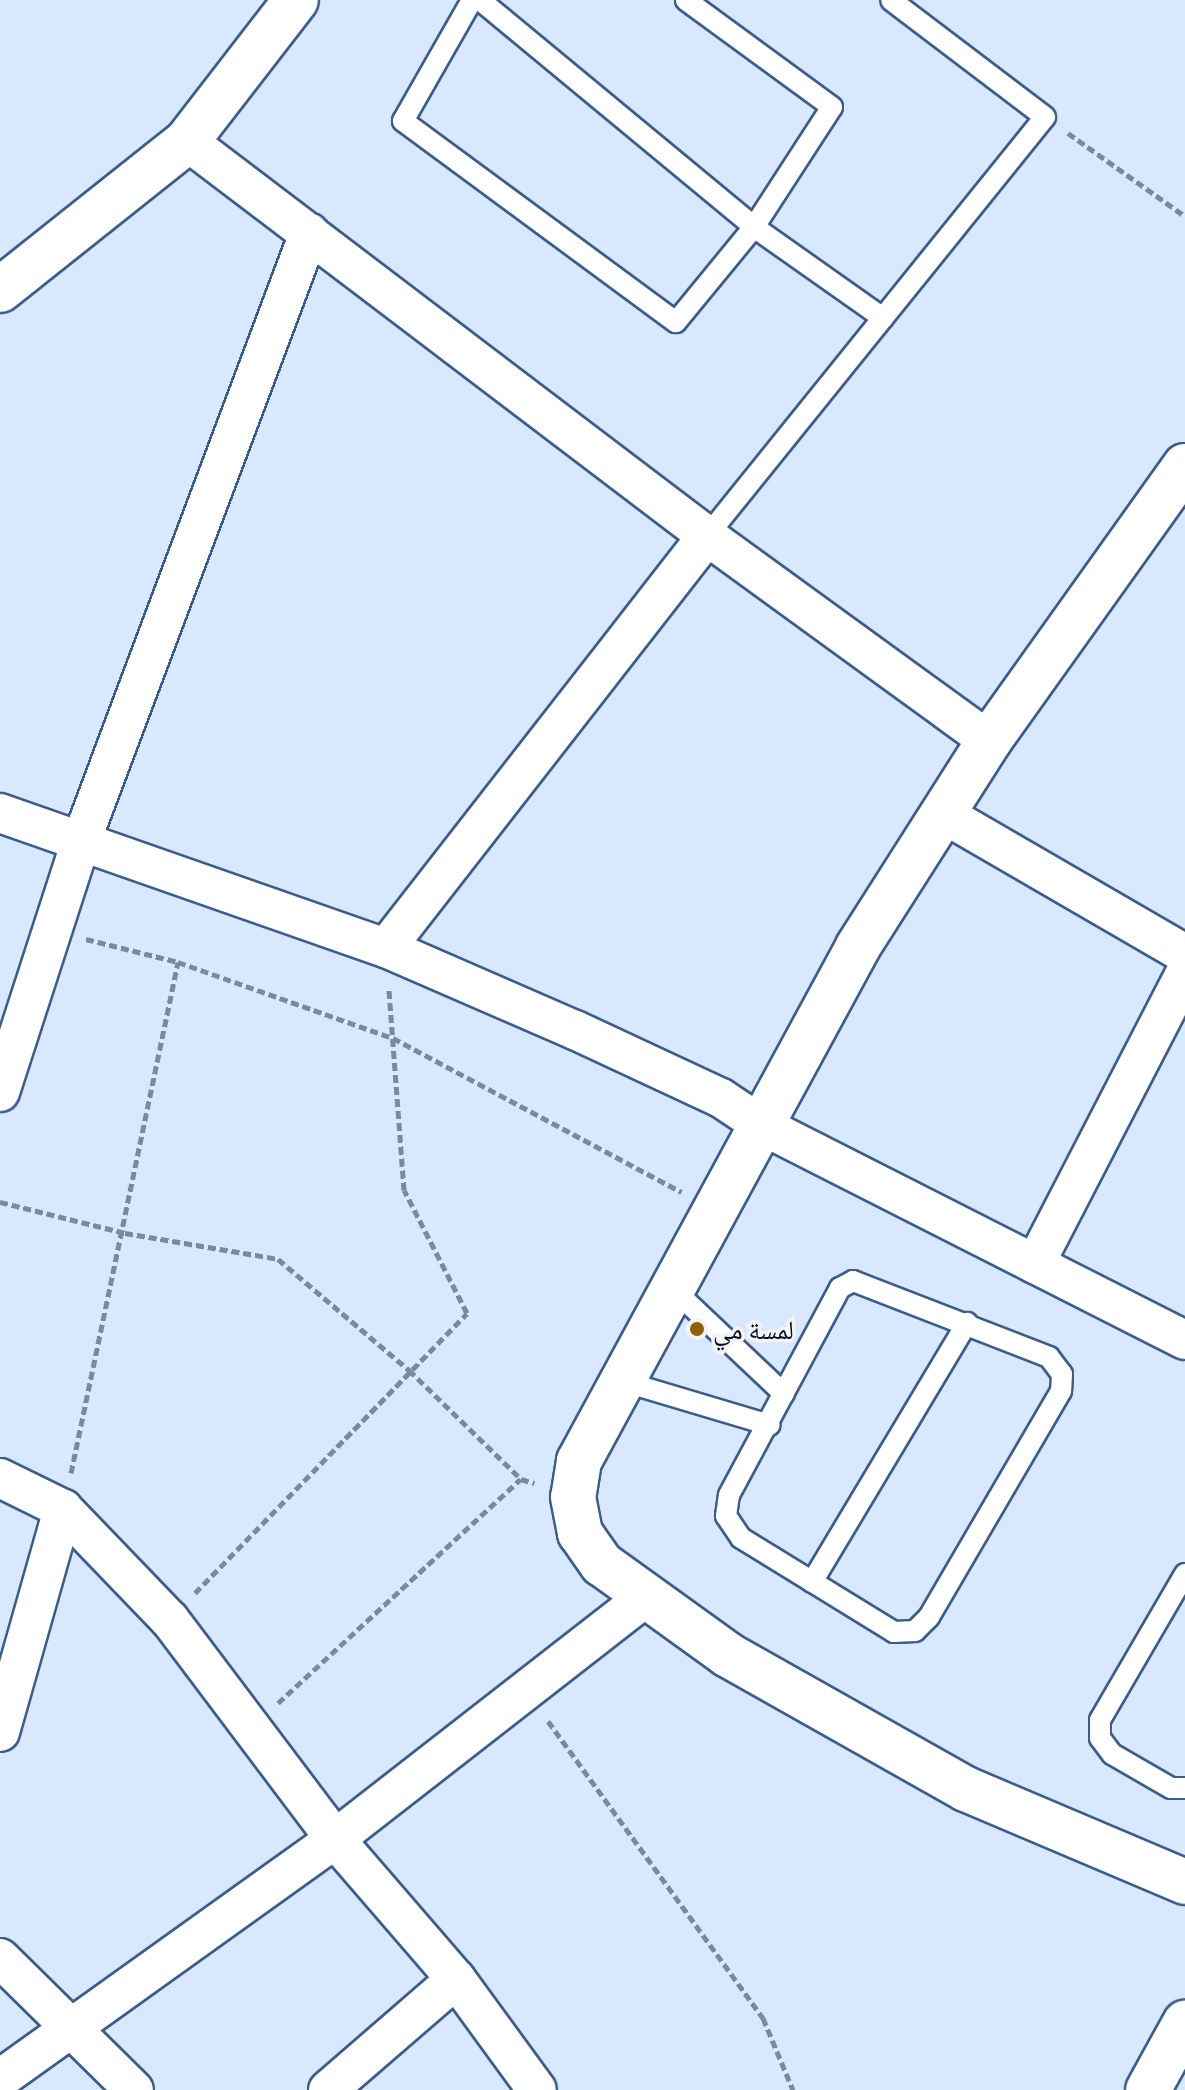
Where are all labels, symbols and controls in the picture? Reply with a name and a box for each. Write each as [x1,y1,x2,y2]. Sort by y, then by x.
place label: لمسة مي [713,1313,794,1345]
marker: لمسة مي [688,1320,706,1338]

